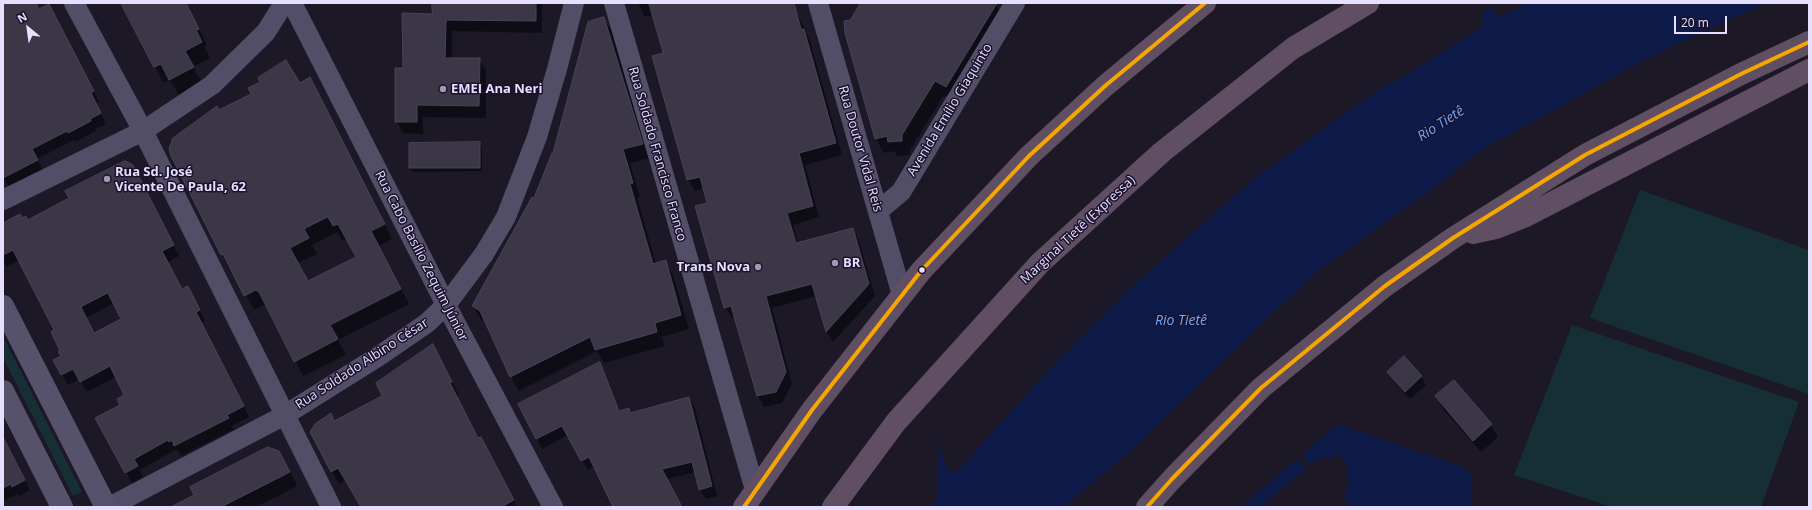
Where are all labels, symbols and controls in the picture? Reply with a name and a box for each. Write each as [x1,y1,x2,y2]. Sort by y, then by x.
north arrow [8,8,48,48]
text: N [14,8,29,26]
scale bar [1676,8,1729,34]
text: 20 m [1681,14,1709,31]
street label: Avenida Emílio Giaquinto [904,41,996,179]
street label: Rua Soldado Francisco Franco [625,65,689,243]
place label: EMEI Ana Neri [451,81,542,97]
marker: EMEI Ana Neri [438,84,448,94]
street label: Rua Doutor Vidal Reis [834,84,886,214]
water label: Rio Tietê [1415,103,1467,145]
place label: Rua Sd. José Vicente De Paula, 62 [115,164,246,195]
street label: Rua Cabo Basílio Zequim Júnior [371,168,471,344]
street label: Marginal Tietê (Expressa) [1017,173,1139,287]
marker: Rua Sd. José Vicente De Paula, 62 [102,174,112,184]
place label: BR [843,255,860,271]
marker: BR [830,258,840,268]
place label: Trans Nova [676,259,750,275]
marker: Trans Nova [753,262,763,272]
unlabelled marker [917,265,927,275]
water label: Rio Tietê [1155,313,1207,329]
street label: Rua Soldado Albino César [293,315,431,413]

